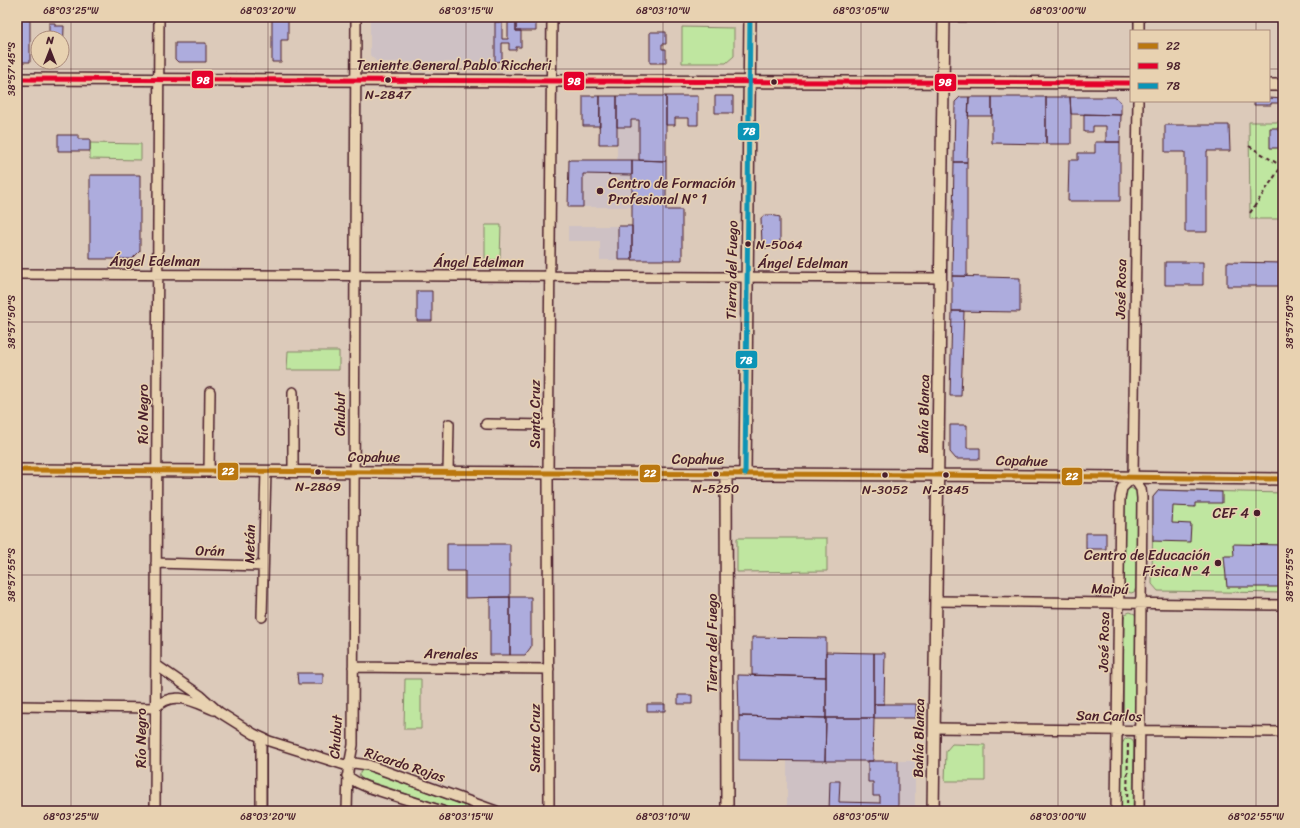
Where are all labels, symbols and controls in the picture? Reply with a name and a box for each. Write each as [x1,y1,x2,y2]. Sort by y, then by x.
text: 68°03'25"W [43,2,99,20]
text: 68°03'20"W [240,2,296,20]
text: 68°03'15"W [439,2,493,20]
text: 68°03'10"W [636,2,690,20]
text: 68°03'05"W [833,2,889,20]
text: 68°03'00"W [1030,2,1086,20]
north arrow [30,30,70,70]
legend [1130,30,1270,102]
text: N [45,31,54,50]
text: 22 [1166,35,1180,57]
text: 38°57'45"S [3,41,21,96]
street label: Teniente General Pablo Riccheri [357,53,553,78]
text: 98 [1166,55,1181,77]
line badge: 98 [191,70,214,89]
text: 98 [196,71,210,90]
line badge: 98 [563,71,585,91]
text: 98 [567,72,581,91]
line badge: 98 [934,73,957,92]
text: 98 [938,73,952,92]
marker: N-2847 [383,75,393,85]
text: 78 [1166,75,1180,97]
unlabelled marker [769,77,779,87]
place label: N-2847 [365,83,413,106]
line badge: 78 [737,122,760,141]
text: 78 [743,122,756,141]
place label: Centro de Formación Profesional N° 1 [608,171,736,212]
marker: Centro de Formación Profesional N° 1 [595,186,605,196]
street label: Tierra del Fuego [719,220,745,320]
place label: N-5064 [756,233,803,256]
marker: N-5064 [743,239,753,249]
street label: Ángel Edelman [109,249,201,274]
street label: Ángel Edelman [433,250,525,275]
street label: Ángel Edelman [757,251,849,276]
street label: José Rosa [1108,259,1134,320]
text: 38°57'50"S [3,294,21,349]
text: 38°57'50"S [1281,294,1299,349]
line badge: 78 [735,350,758,369]
text: 78 [740,351,753,370]
street label: Bahía Blanca [911,374,937,454]
street label: Santa Cruz [523,379,548,448]
street label: Río Negro [131,384,156,444]
street label: Chubut [328,391,353,436]
street label: Copahue [348,445,400,470]
street label: Copahue [672,447,724,472]
street label: Copahue [996,448,1048,474]
line badge: 22 [217,462,239,481]
text: 22 [221,462,235,481]
line badge: 22 [639,464,661,483]
text: 22 [643,464,657,483]
marker: N-2869 [313,467,323,477]
line badge: 22 [1061,467,1083,486]
text: 22 [1065,467,1079,486]
marker: N-5250 [711,469,721,479]
marker: N-3052 [880,470,890,480]
marker: N-2845 [941,470,951,480]
place label: N-2869 [295,475,341,498]
place label: N-5250 [693,477,739,500]
place label: N-3052 [862,478,908,501]
place label: N-2845 [923,478,969,501]
place label: CEF 4 [1212,501,1249,526]
marker: CEF 4 [1252,508,1262,518]
street label: Metán [237,524,263,564]
street label: Orán [195,538,225,564]
place label: Centro de Educación Física N° 4 [1084,543,1210,584]
text: 38°57'55"S [3,547,21,602]
text: 38°57'55"S [1281,547,1299,602]
marker: Centro de Educación Física N° 4 [1213,558,1223,568]
street label: Maipú [1091,576,1129,602]
street label: Tierra del Fuego [700,593,725,693]
street label: José Rosa [1091,612,1117,673]
street label: Arenales [423,641,479,667]
street label: Bahía Blanca [906,698,932,778]
street label: Santa Cruz [523,703,548,772]
street label: San Carlos [1076,703,1143,729]
street label: Río Negro [129,708,154,768]
street label: Chubut [322,713,350,760]
street label: Ricardo Rojas [361,740,449,790]
text: 68°03'25"W [43,808,99,826]
text: 68°03'20"W [240,808,296,826]
text: 68°03'15"W [439,808,493,826]
text: 68°03'10"W [636,808,690,826]
text: 68°03'05"W [833,808,889,826]
text: 68°03'00"W [1030,808,1086,826]
text: 68°02'55"W [1228,808,1284,826]

